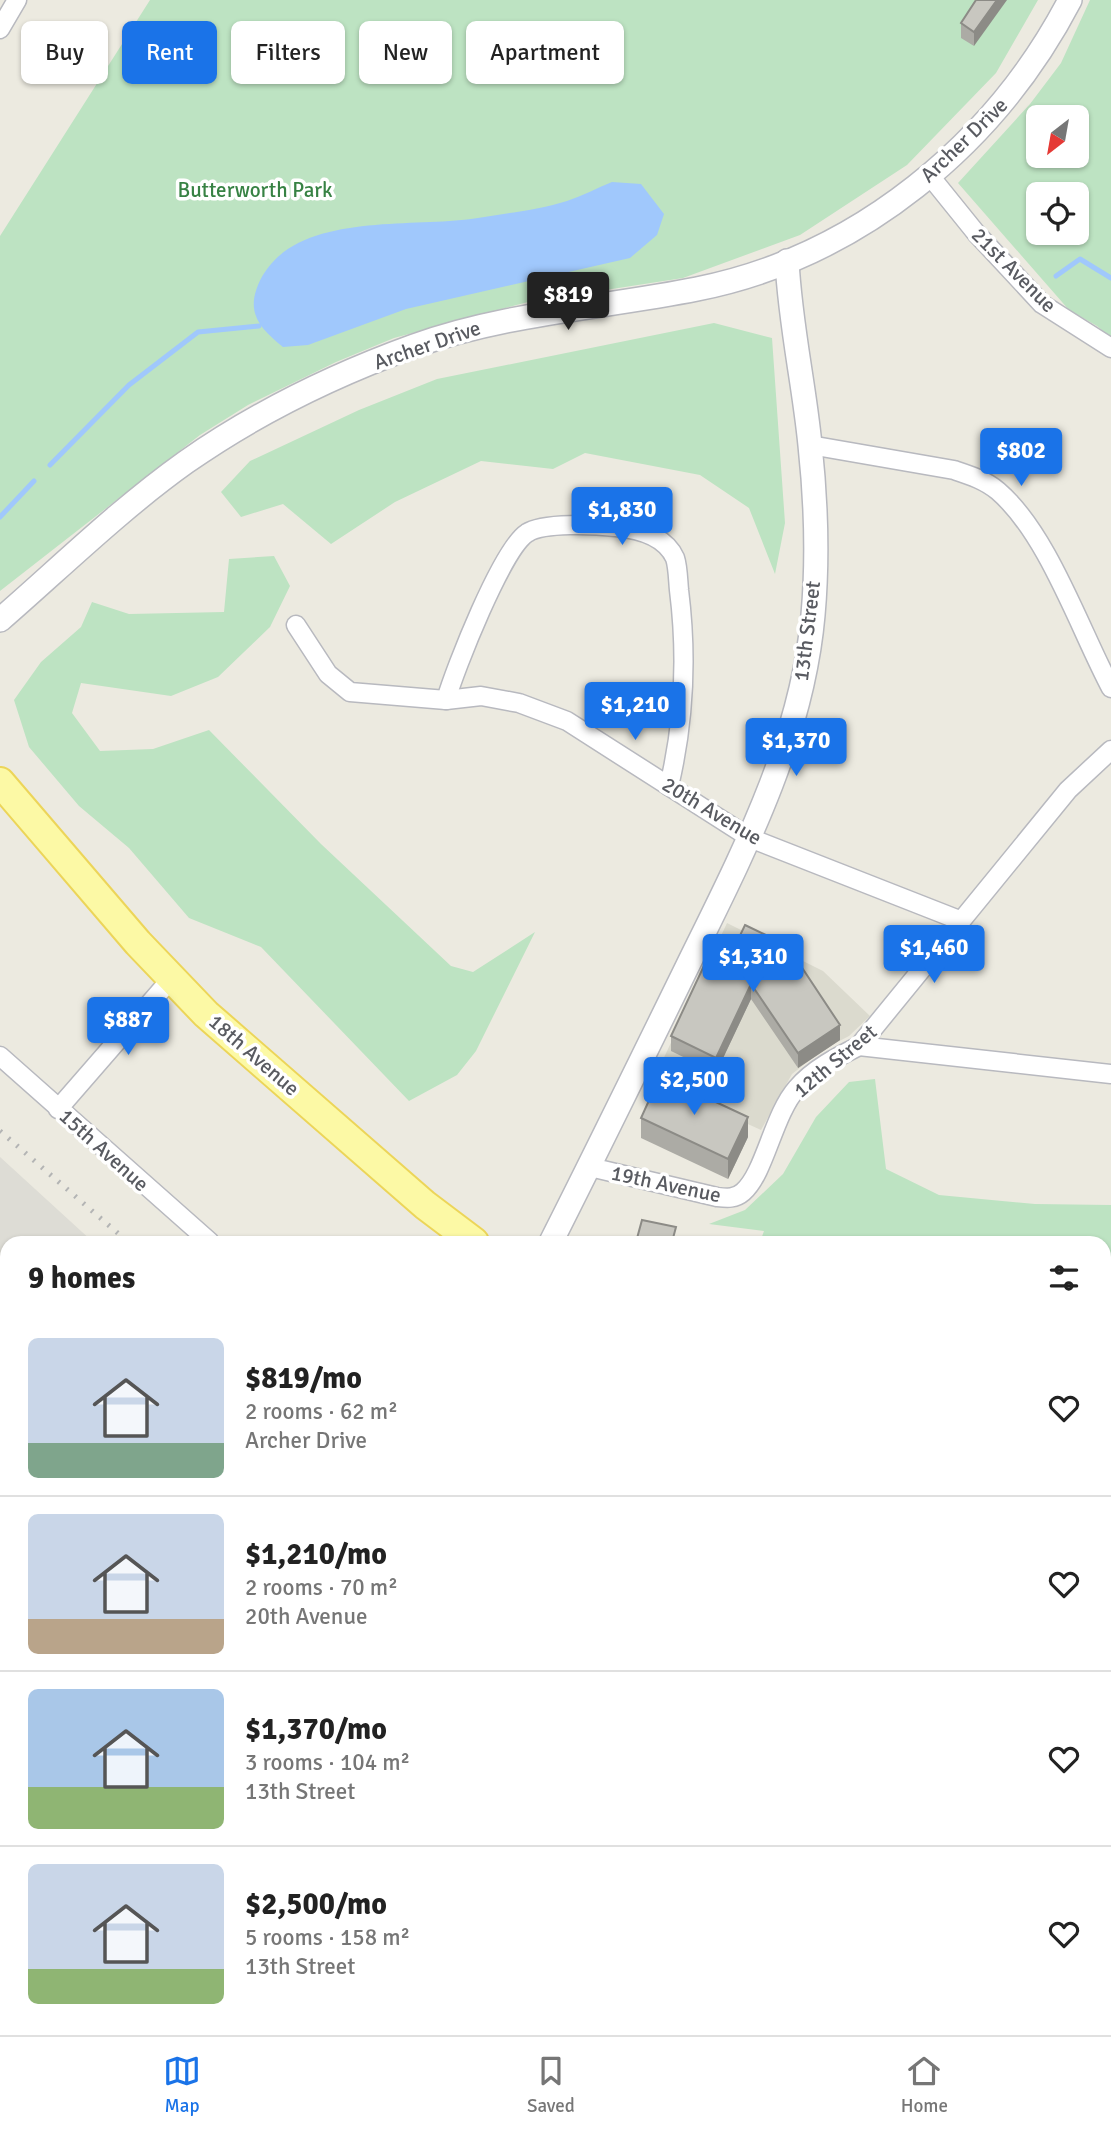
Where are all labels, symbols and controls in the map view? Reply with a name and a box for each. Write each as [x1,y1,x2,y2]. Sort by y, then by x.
chip: Buy [21,21,108,84]
chip: Rent [122,21,217,84]
chip: Filters [231,21,345,84]
chip: New [359,21,452,84]
chip: Apartment [466,21,624,84]
street label: Archer Drive [915,92,1013,188]
north arrow [1026,105,1088,168]
map controls [1026,105,1089,245]
park label: Butterworth Park [177,177,333,203]
button: locate [1026,182,1089,245]
street label: 21st Avenue [966,222,1062,318]
pin: $819 [527,272,609,332]
text: $819 [543,280,593,309]
street label: Archer Drive [370,315,484,375]
pin: $802 [980,428,1062,488]
text: $802 [996,436,1046,465]
pin: $1,830 [565,488,679,547]
text: $1,830 [588,495,656,524]
street label: 13th Street [788,579,826,683]
pin: $1,210 [578,682,692,742]
text: $1,210 [601,690,669,719]
pin: $1,370 [739,718,853,778]
text: $1,370 [762,726,830,755]
street label: 20th Avenue [657,771,767,851]
pin: $1,460 [877,926,991,985]
text: $1,460 [900,933,968,962]
pin: $1,310 [696,934,810,994]
text: $1,310 [719,942,787,971]
pin: $887 [87,998,169,1057]
text: $887 [103,1005,153,1034]
street label: 18th Avenue [203,1009,305,1101]
street label: 12th Street [788,1019,882,1103]
pin: $2,500 [637,1058,751,1117]
text: $2,500 [660,1065,728,1094]
street label: 15th Avenue [54,1103,154,1197]
street label: 19th Avenue [609,1160,723,1208]
icon: filters [1045,1259,1083,1297]
text: 9 homes [28,1260,135,1297]
text: $819/mo [245,1360,362,1397]
icon: home [84,1366,168,1450]
icon: heart [1045,1389,1083,1427]
text: 2 rooms · 62 m² [245,1397,398,1426]
text: Archer Drive [245,1426,367,1455]
text: $1,210/mo [245,1536,387,1573]
icon: home [84,1542,168,1626]
icon: heart [1045,1565,1083,1603]
text: 2 rooms · 70 m² [245,1573,398,1602]
text: 20th Avenue [245,1602,367,1631]
text: $1,370/mo [245,1711,387,1748]
icon: home [84,1717,168,1801]
icon: heart [1045,1740,1083,1778]
text: 3 rooms · 104 m² [245,1748,410,1777]
text: 13th Street [245,1777,355,1806]
text: $2,500/mo [245,1886,387,1923]
icon: home [84,1892,168,1976]
icon: heart [1045,1915,1083,1953]
text: 5 rooms · 158 m² [245,1923,410,1952]
text: 13th Street [245,1952,355,1981]
tab: Map [163,2052,201,2118]
tab: Saved [527,2052,575,2118]
tab: Home [901,2052,948,2118]

